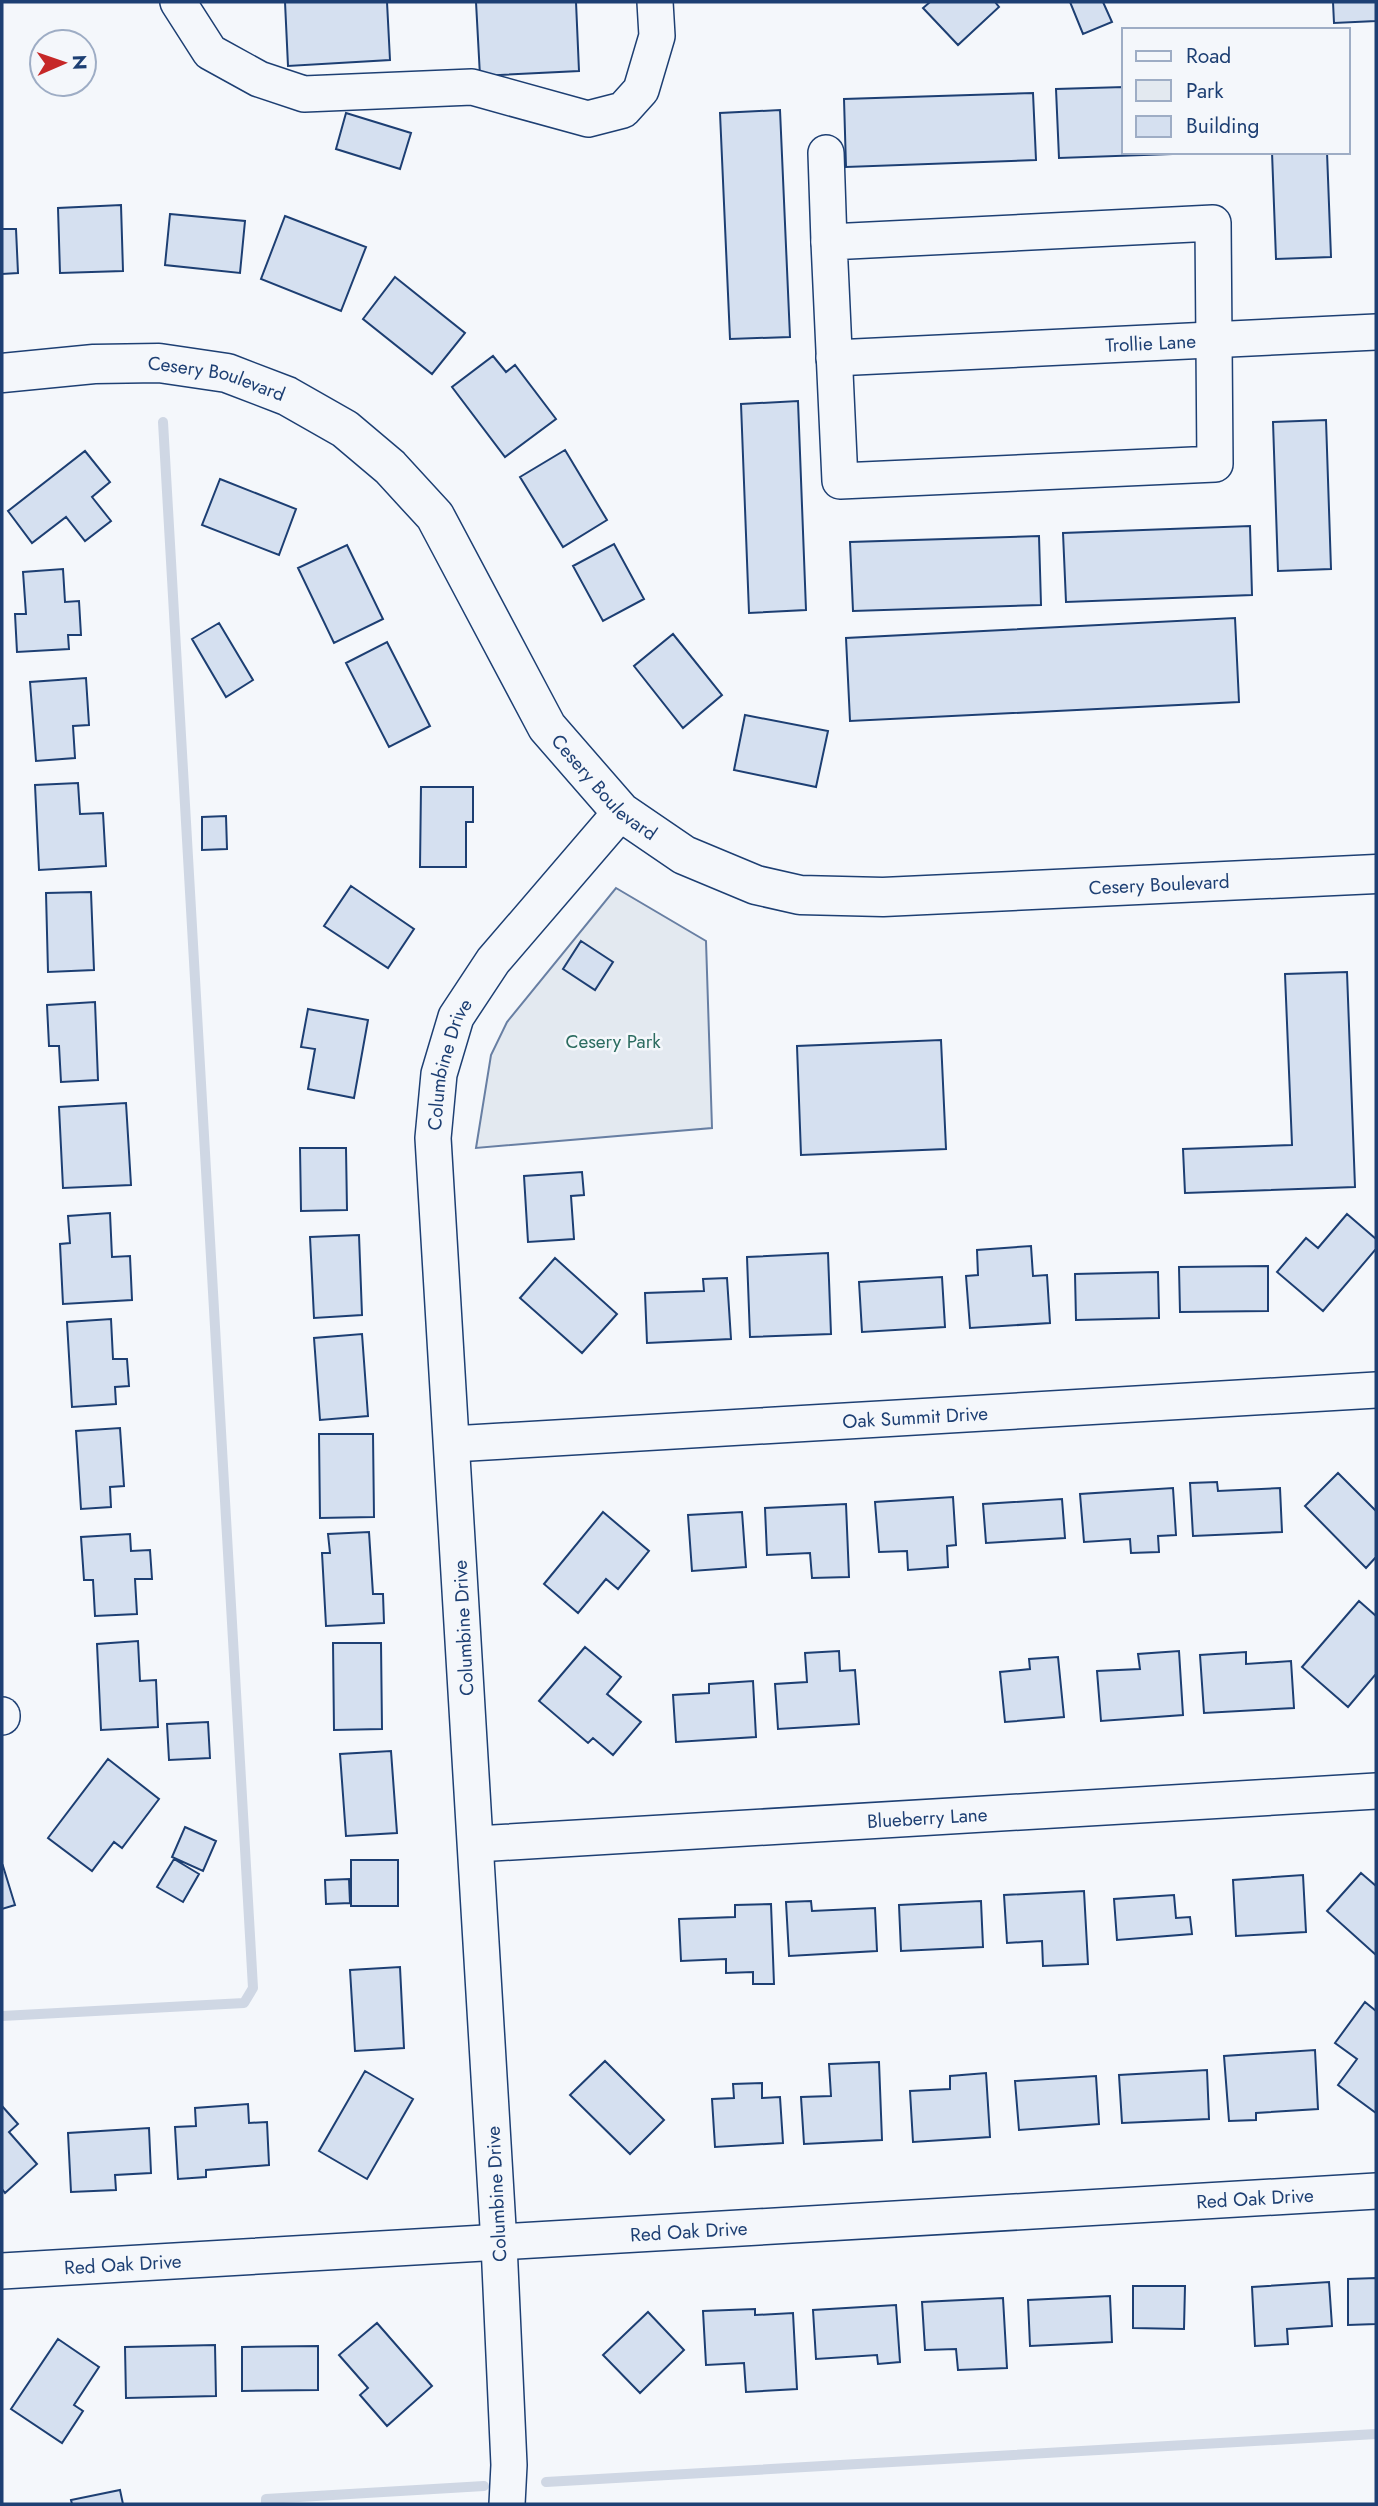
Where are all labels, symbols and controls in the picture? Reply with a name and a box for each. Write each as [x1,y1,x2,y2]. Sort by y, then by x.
north arrow [28,28,98,98]
legend [1122,28,1350,154]
text: Road [1186,41,1231,71]
text: N [66,54,93,70]
text: Park [1186,76,1224,106]
text: Building [1186,111,1259,141]
street label: Trollie Lane [1105,328,1197,359]
street label: Cesery Boulevard [148,350,289,408]
street label: Cesery Boulevard [545,728,663,847]
street label: Cesery Boulevard [1088,868,1230,901]
street label: Columbine Drive [421,993,479,1132]
park label: Cesery Park [565,1028,661,1055]
street label: Oak Summit Drive [842,1400,989,1435]
street label: Columbine Drive [446,1559,481,1697]
street label: Blueberry Lane [866,1801,988,1835]
street label: Columbine Drive [479,2125,514,2263]
street label: Red Oak Drive [1195,2182,1315,2215]
street label: Red Oak Drive [629,2215,749,2248]
street label: Red Oak Drive [63,2248,182,2281]

